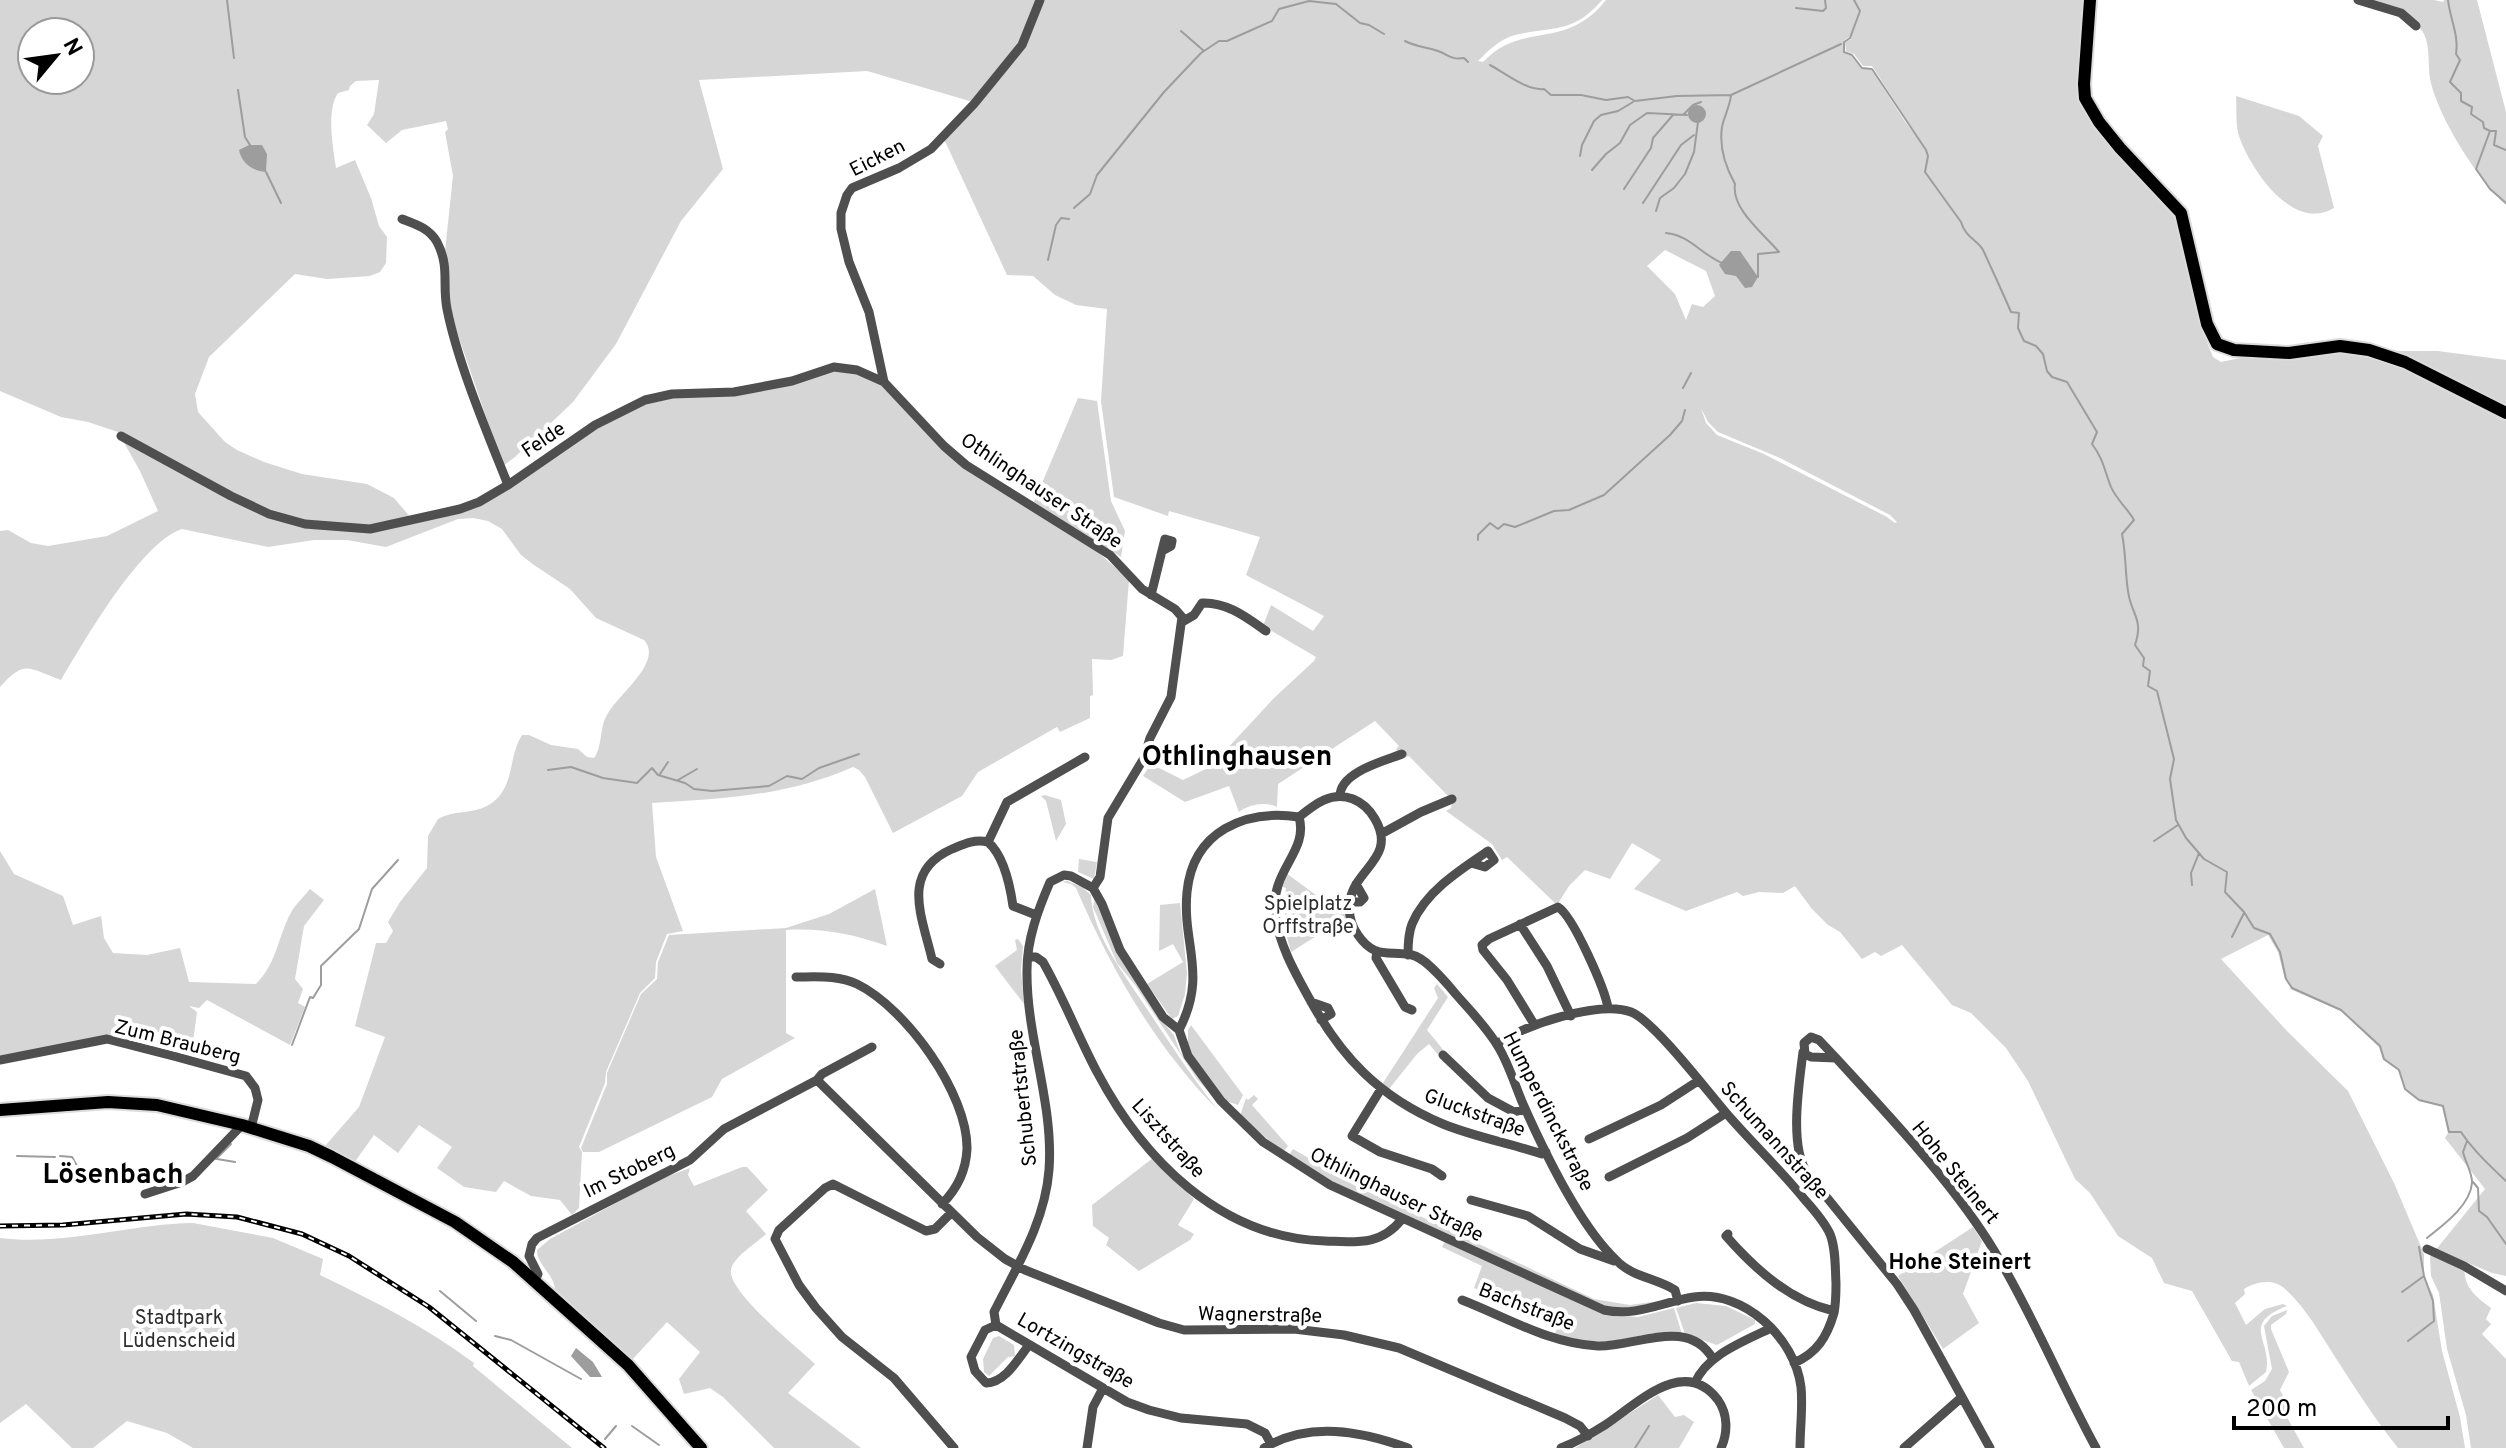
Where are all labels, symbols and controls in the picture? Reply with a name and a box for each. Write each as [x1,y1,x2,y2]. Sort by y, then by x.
north arrow [16,16,96,96]
text: N [56,34,87,61]
street label: Eicken [846,134,910,184]
street label: Felde [517,417,571,465]
street label: Othlinghauser Straße [955,428,1127,556]
district label: Othlinghausen [1142,740,1332,776]
park label: Spielplatz Orffstraße [1262,892,1354,941]
street label: Zum Brauberg [112,1015,243,1071]
street label: Schubertstraße [1004,1028,1044,1168]
street label: Humperdinckstraße [1496,1028,1599,1196]
street label: Schumannstraße [1713,1077,1834,1206]
street label: Gluckstraße [1420,1084,1529,1144]
street label: Lisztstraße [1125,1094,1210,1185]
street label: Hohe Steinert [1905,1116,2004,1230]
street label: Im Stoberg [580,1138,680,1205]
street label: Othlinghauser Straße [1305,1142,1487,1249]
district label: Lösenbach [43,1158,183,1194]
district label: Hohe Steinert [1889,1250,2031,1277]
street label: Bachstraße [1474,1278,1578,1338]
street label: Wagnerstraße [1198,1302,1322,1330]
park label: Stadtpark Lüdenscheid [122,1306,236,1355]
street label: Lortzingstraße [1012,1308,1138,1396]
scale bar [2234,1380,2448,1430]
text: 200 m [2246,1395,2317,1425]

